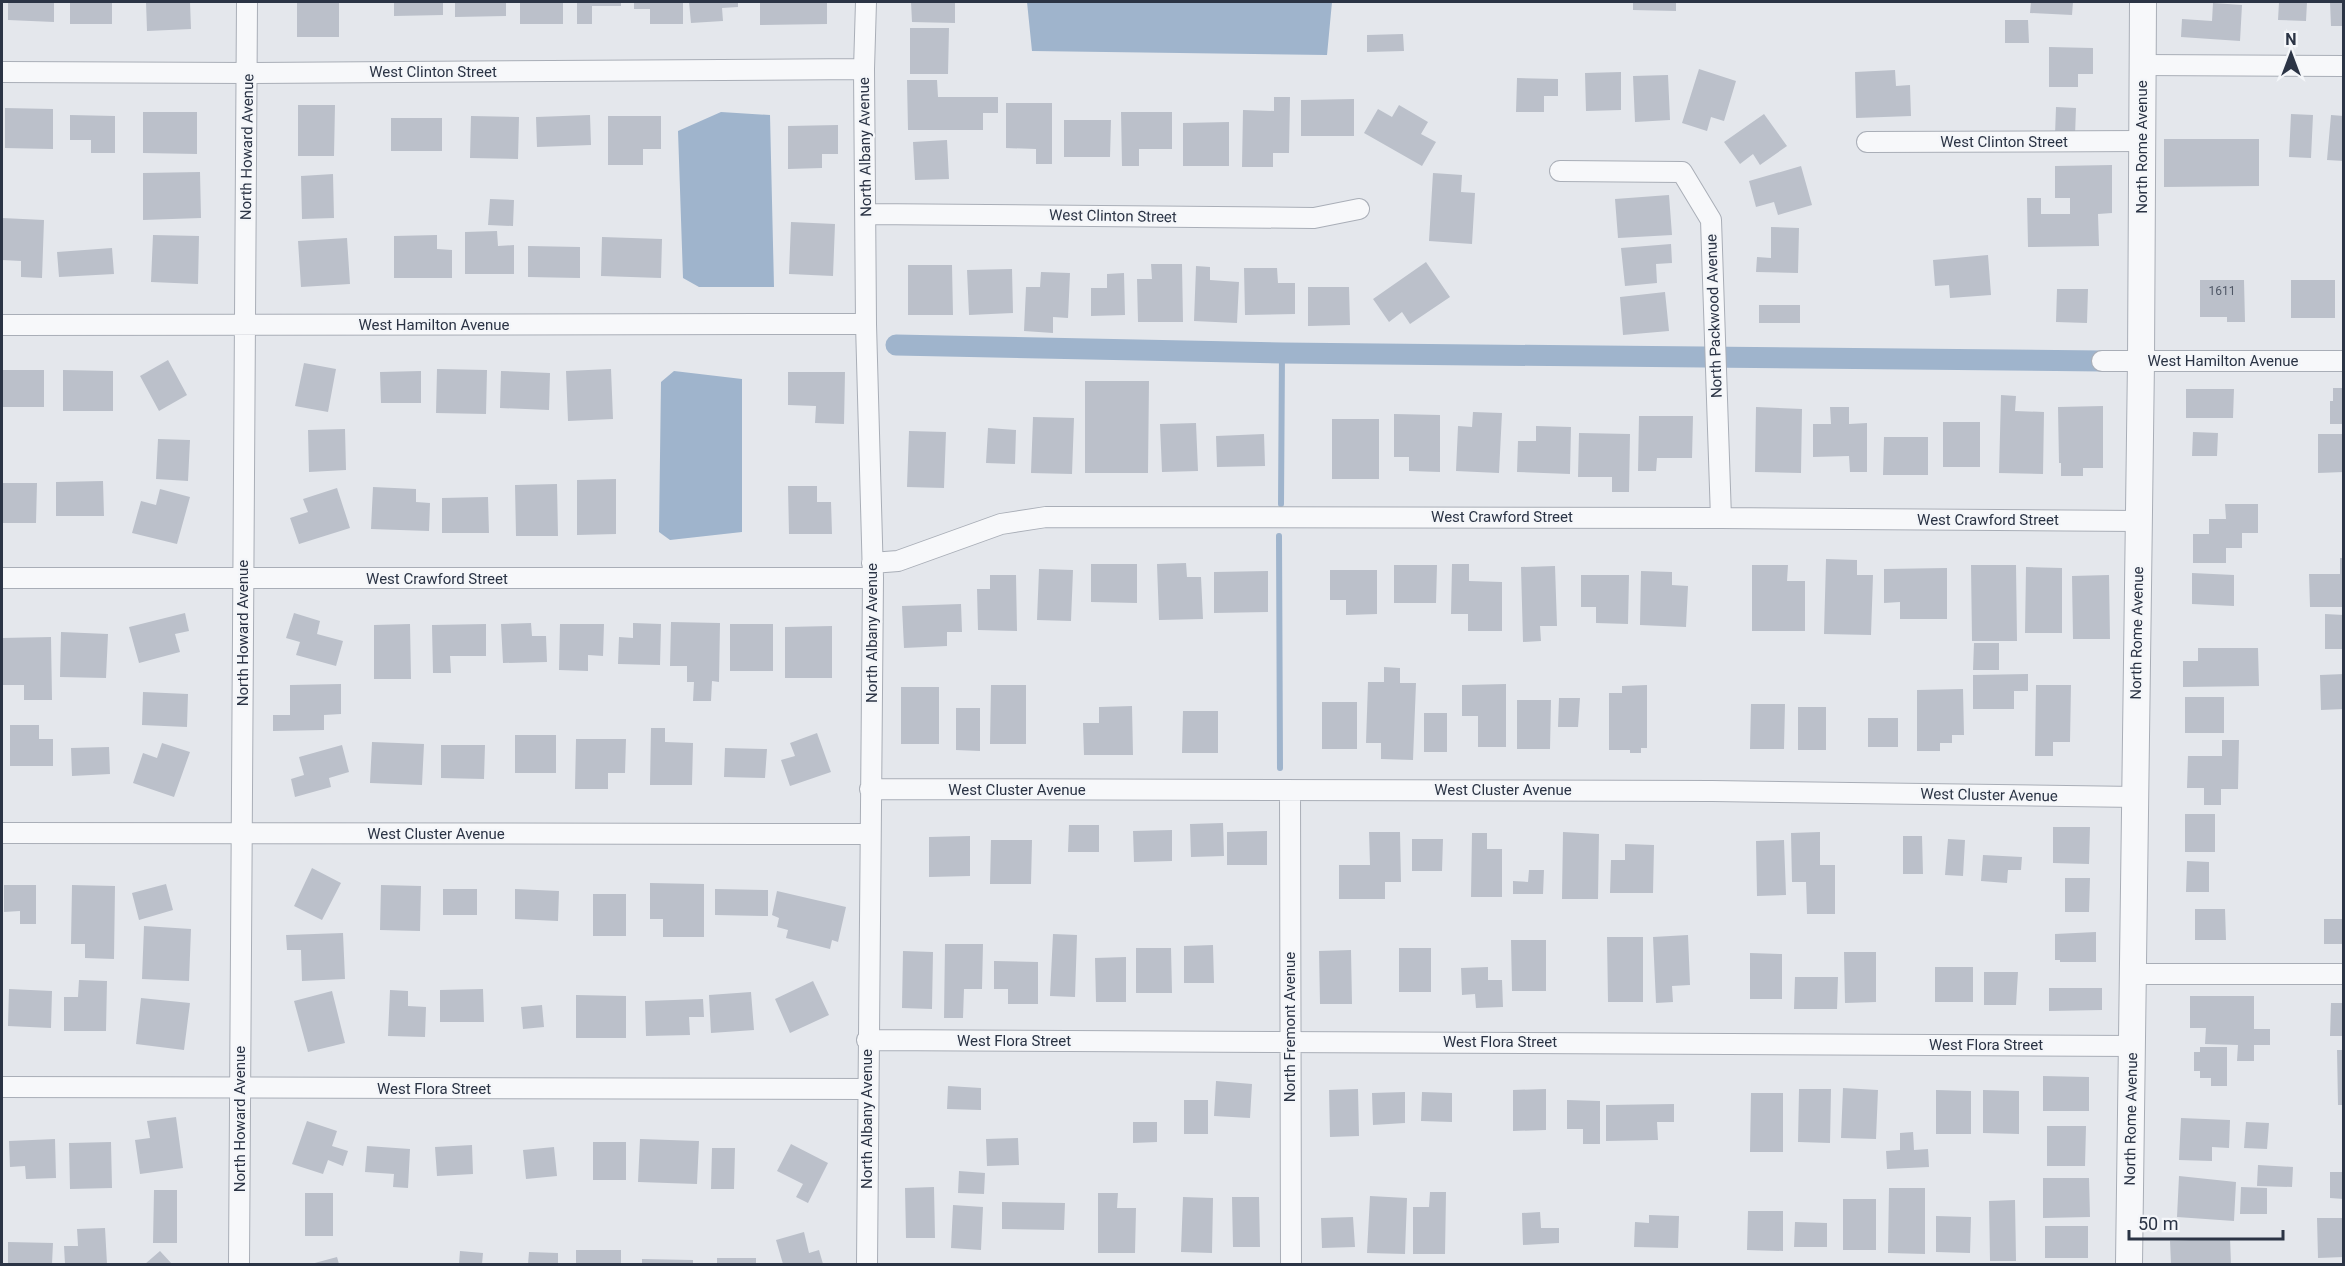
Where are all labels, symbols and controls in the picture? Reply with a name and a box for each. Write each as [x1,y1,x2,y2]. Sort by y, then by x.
north arrow [2261,24,2321,84]
text: N [2285,30,2297,49]
street label: West Clinton Street [369,63,497,81]
street label: North Howard Avenue [237,74,257,220]
street label: North Albany Avenue [855,77,875,217]
street label: North Rome Avenue [2133,80,2151,214]
street label: West Clinton Street [1940,133,2068,151]
street label: West Clinton Street [1049,206,1177,226]
street label: North Packwood Avenue [1702,234,1726,398]
house number: 1611 [2209,284,2235,298]
street label: West Hamilton Avenue [358,316,510,334]
street label: West Hamilton Avenue [2147,352,2299,370]
street label: West Crawford Street [1431,508,1573,526]
street label: West Crawford Street [1917,511,2059,529]
street label: North Howard Avenue [234,560,252,706]
street label: North Albany Avenue [863,563,881,703]
street label: North Rome Avenue [2127,566,2147,700]
street label: West Crawford Street [366,570,508,588]
street label: West Cluster Avenue [948,781,1086,799]
street label: West Cluster Avenue [1434,781,1572,799]
street label: West Cluster Avenue [1920,785,2058,805]
street label: West Cluster Avenue [367,825,505,843]
street label: North Fremont Avenue [1281,952,1299,1102]
street label: West Flora Street [957,1032,1071,1050]
street label: West Flora Street [1443,1033,1557,1051]
street label: West Flora Street [1929,1036,2043,1054]
street label: North Howard Avenue [231,1046,249,1192]
street label: North Albany Avenue [858,1049,876,1189]
street label: North Rome Avenue [2121,1052,2141,1186]
street label: West Flora Street [377,1080,491,1098]
scale bar [2129,1203,2284,1241]
text: 50 m [2138,1213,2178,1234]

